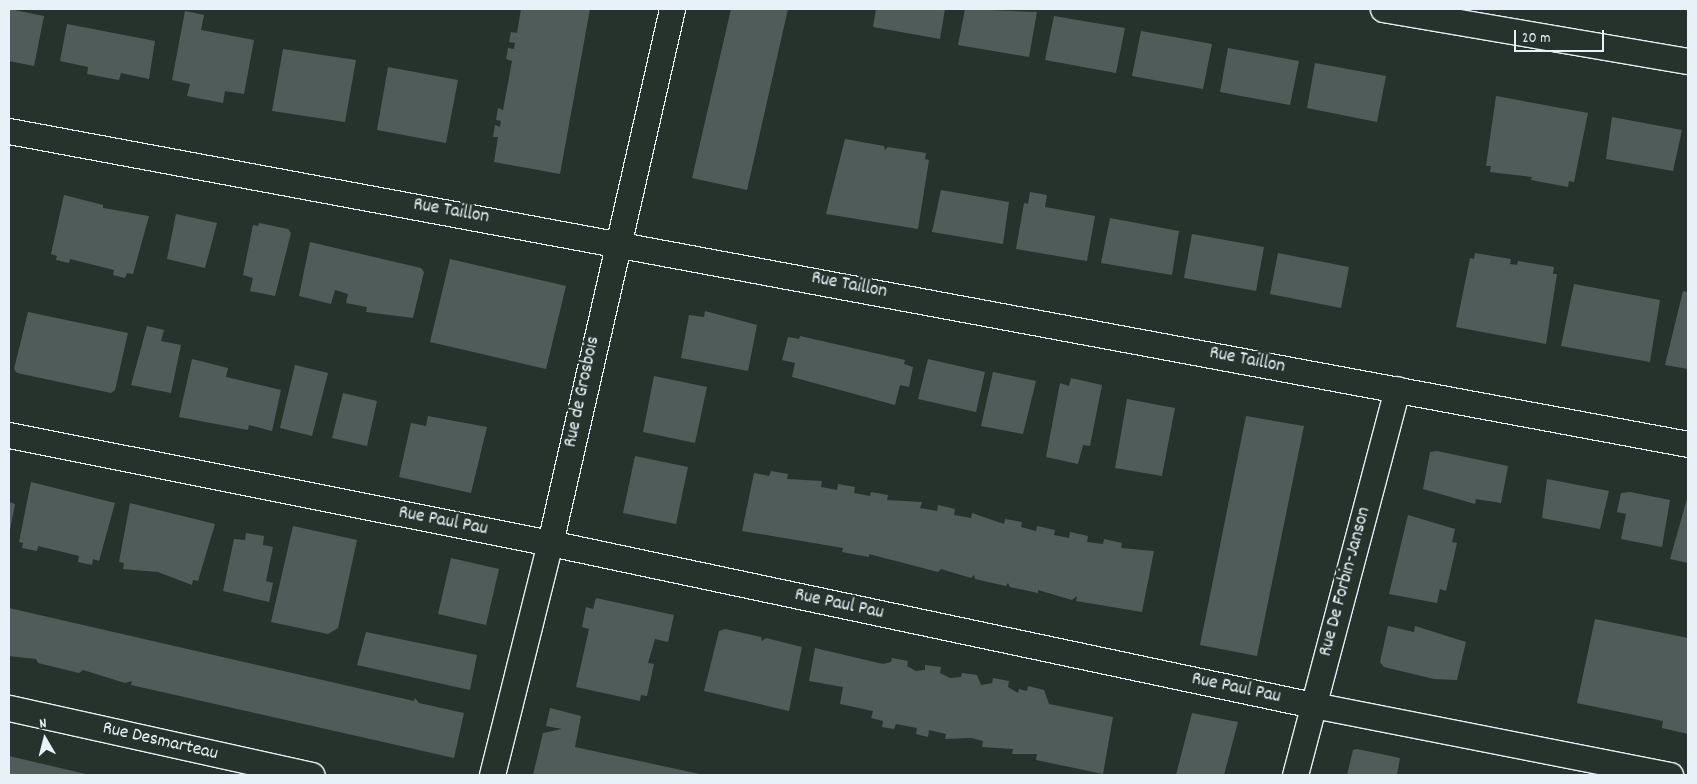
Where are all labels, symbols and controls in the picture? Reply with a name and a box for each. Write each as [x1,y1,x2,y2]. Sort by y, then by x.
scale bar [1517,20,1607,52]
text: 20 m [1522,28,1550,50]
street label: Rue Taillon [411,194,491,230]
street label: Rue Taillon [809,268,889,304]
street label: Rue de Grosbois [560,334,606,450]
street label: Rue Taillon [1207,343,1287,379]
street label: Rue Paul Pau [396,502,490,542]
street label: Rue De Forbin-Janson [1315,505,1377,659]
street label: Rue Paul Pau [792,584,886,626]
street label: Rue Paul Pau [1189,668,1283,710]
north arrow [20,714,70,764]
text: N [38,714,48,735]
street label: Rue Desmarteau [100,718,220,766]

